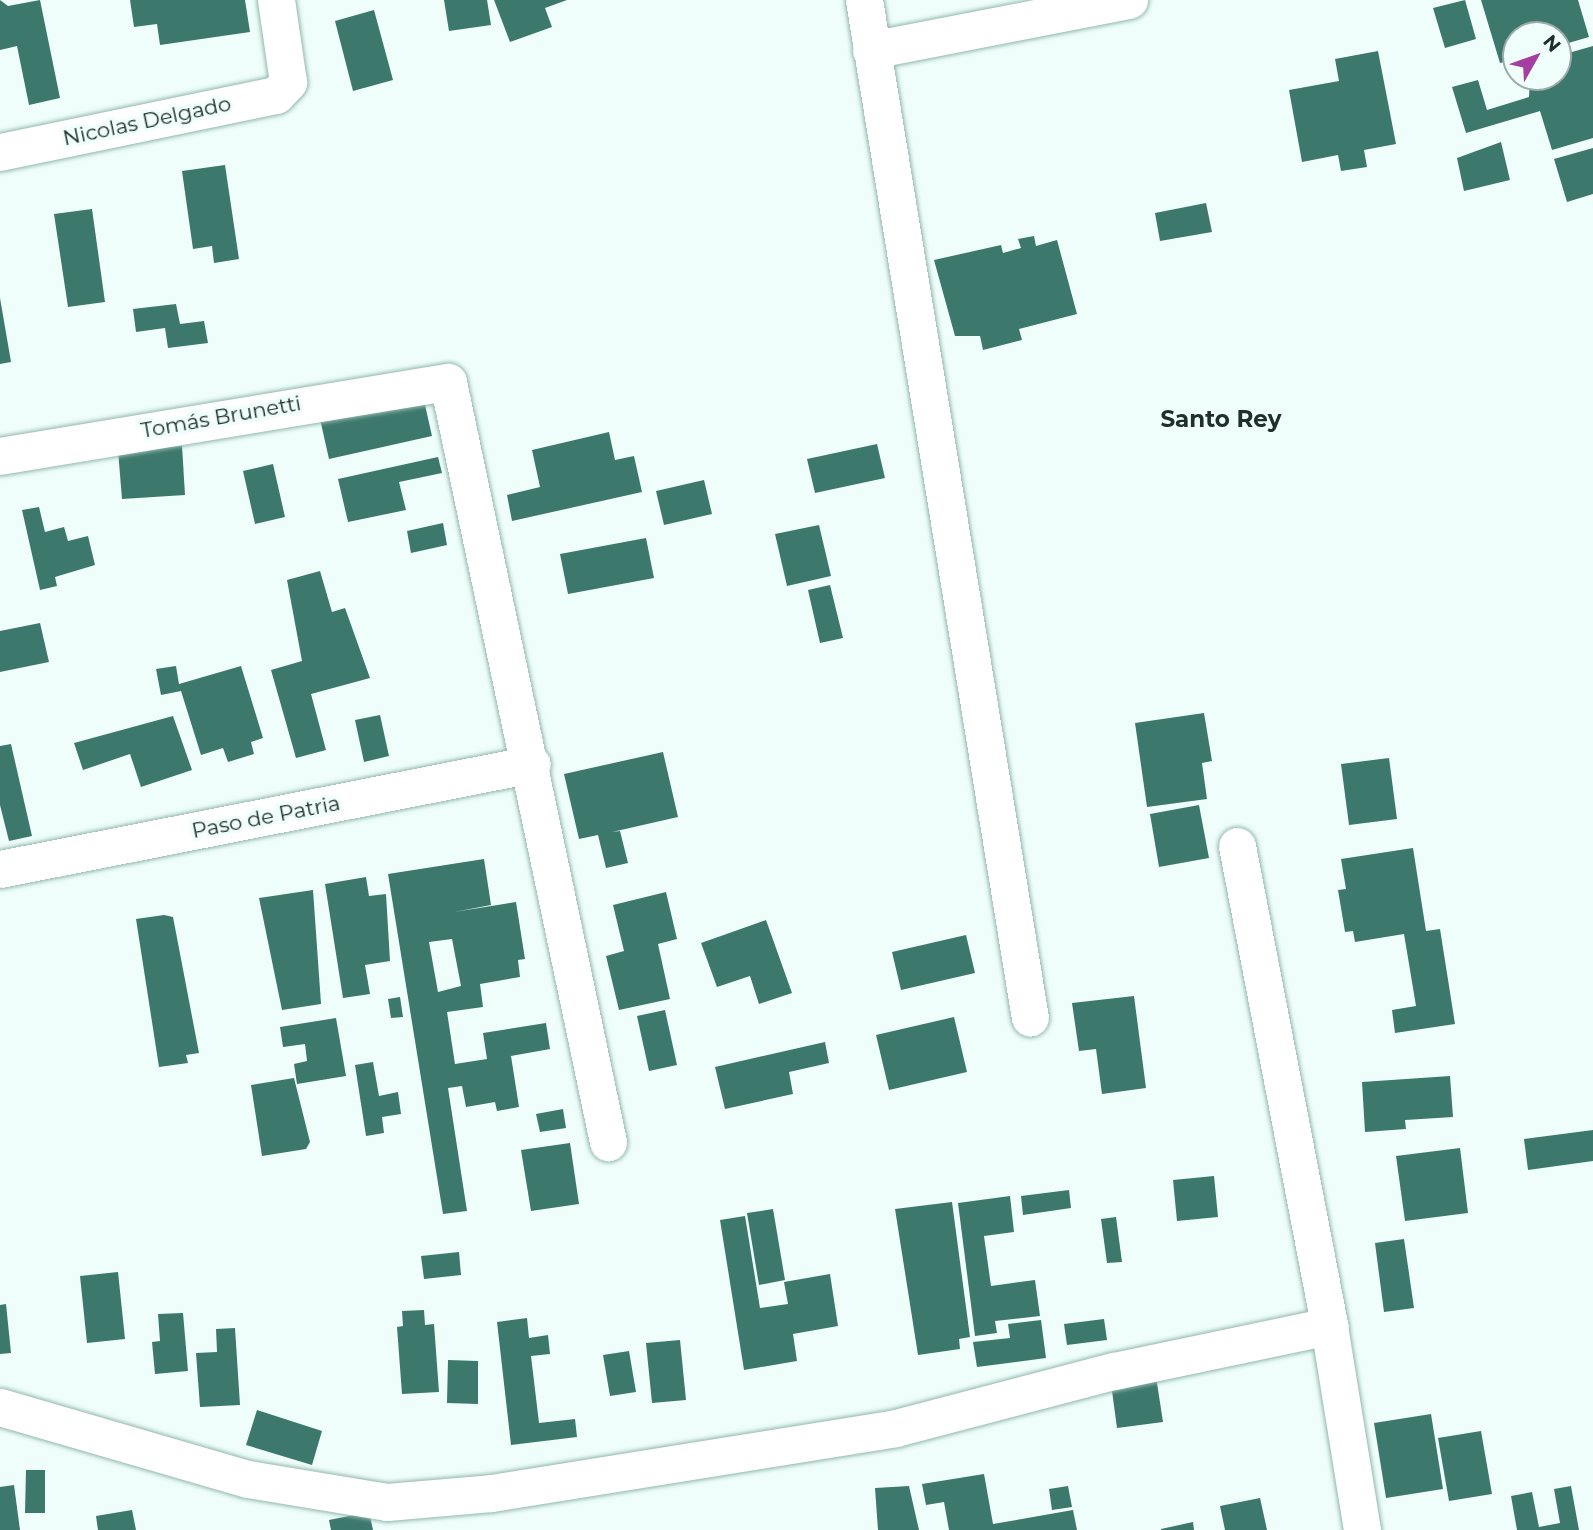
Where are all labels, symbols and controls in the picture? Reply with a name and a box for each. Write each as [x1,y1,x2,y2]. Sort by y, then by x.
north arrow [1502,21,1572,91]
text: N [1538,30,1566,57]
street label: Nicolas Delgado [61,91,233,151]
street label: Tomás Brunetti [139,391,303,443]
district label: Santo Rey [1160,405,1282,433]
street label: Paso de Patria [190,790,342,844]

